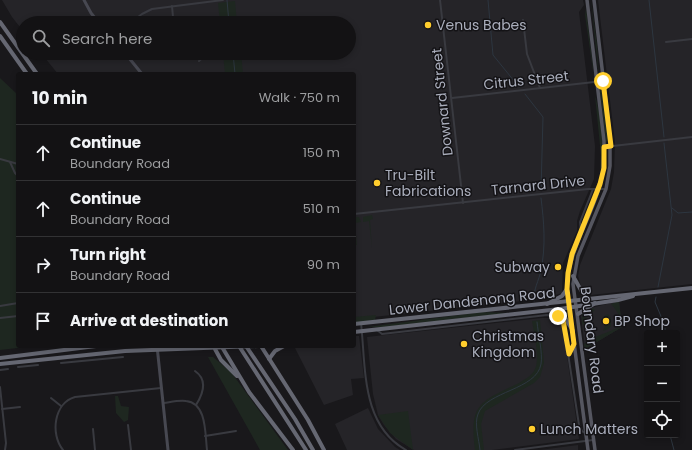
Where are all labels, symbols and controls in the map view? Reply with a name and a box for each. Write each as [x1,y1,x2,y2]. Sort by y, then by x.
place label: Venus Babes [436,15,527,35]
search box [16,16,356,60]
marker: Venus Babes [423,20,433,30]
icon: search [30,27,52,49]
text: Search here [62,28,152,49]
street label: Downard Street [426,47,458,157]
street label: Citrus Street [482,66,570,94]
route start [594,72,612,90]
text: 10 min [32,86,88,110]
text: Walk · 750 m [259,88,340,107]
text: Continue [70,132,141,153]
icon: ahead [32,142,54,164]
text: 150 m [303,143,340,162]
text: Boundary Road [70,154,170,173]
place label: Tru-Bilt Fabrications [385,165,471,201]
street label: Tarnard Drive [490,170,586,200]
marker: Tru-Bilt Fabrications [372,178,382,188]
text: Continue [70,188,141,209]
icon: ahead [32,198,54,220]
text: 510 m [303,199,340,218]
text: Boundary Road [70,210,170,229]
text: Turn right [70,244,146,265]
icon: right [32,254,54,276]
text: 90 m [307,255,340,274]
place label: Subway [495,257,550,277]
marker: Subway [553,262,563,272]
text: Boundary Road [70,266,170,285]
street label: Lower Dandenong Road [388,282,556,320]
street label: Boundary Road [576,285,608,395]
route end [549,307,567,325]
icon: arrive [32,310,54,332]
text: Arrive at destination [70,310,228,331]
place label: BP Shop [614,311,670,331]
marker: BP Shop [601,316,611,326]
place label: Christmas Kingdom [472,326,544,362]
map controls [644,330,680,438]
button: + [644,330,680,366]
marker: Christmas Kingdom [459,339,469,349]
button: − [644,366,680,402]
button: locate [644,402,680,438]
place label: Lunch Matters [540,419,638,439]
marker: Lunch Matters [527,424,537,434]

